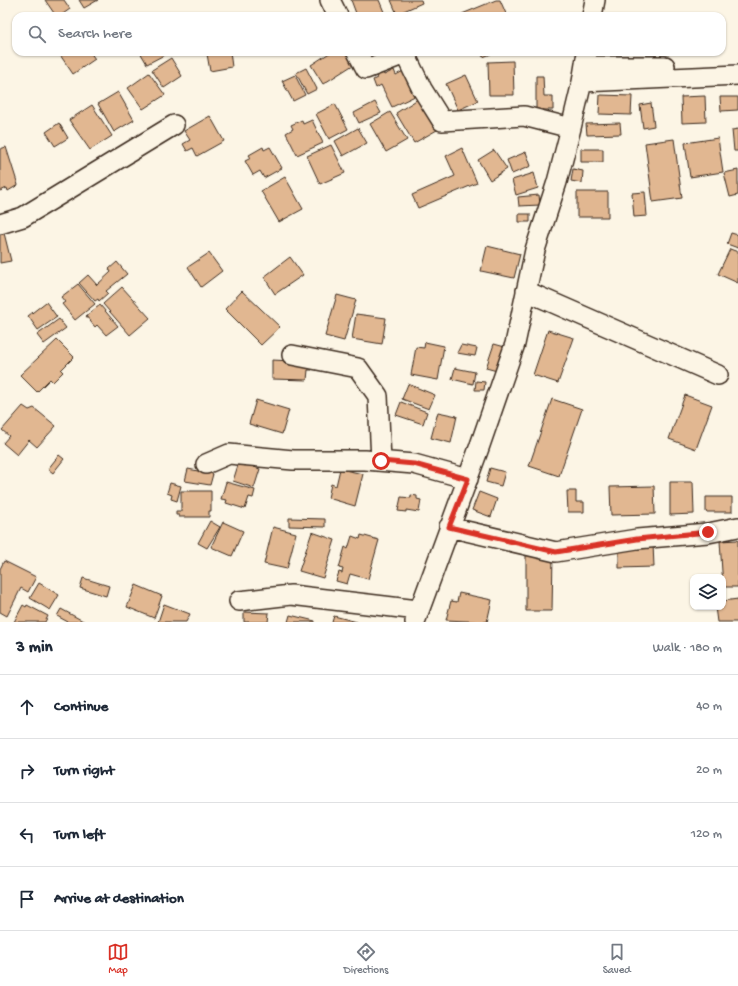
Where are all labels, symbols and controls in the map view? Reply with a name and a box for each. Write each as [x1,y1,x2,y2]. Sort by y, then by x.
search box [12,12,726,56]
icon: search [26,23,48,45]
text: Search here [58,25,132,43]
route start [372,452,390,470]
route end [699,523,717,541]
map controls [690,574,726,610]
button: layers [690,574,726,610]
text: 3 min [16,638,53,658]
text: Walk · 180 m [653,641,722,656]
icon: ahead [16,696,38,718]
text: Continue [54,698,108,716]
text: 40 m [696,699,722,714]
icon: right [16,760,38,782]
text: Turn right [54,762,114,780]
text: 20 m [696,763,722,778]
icon: left [16,824,38,846]
text: Turn left [54,826,105,844]
text: 120 m [691,827,722,842]
icon: arrive [16,888,38,910]
text: Arrive at destination [54,890,184,908]
tab: Map [107,941,129,977]
tab: Directions [344,941,388,977]
tab: Saved [603,941,631,977]

